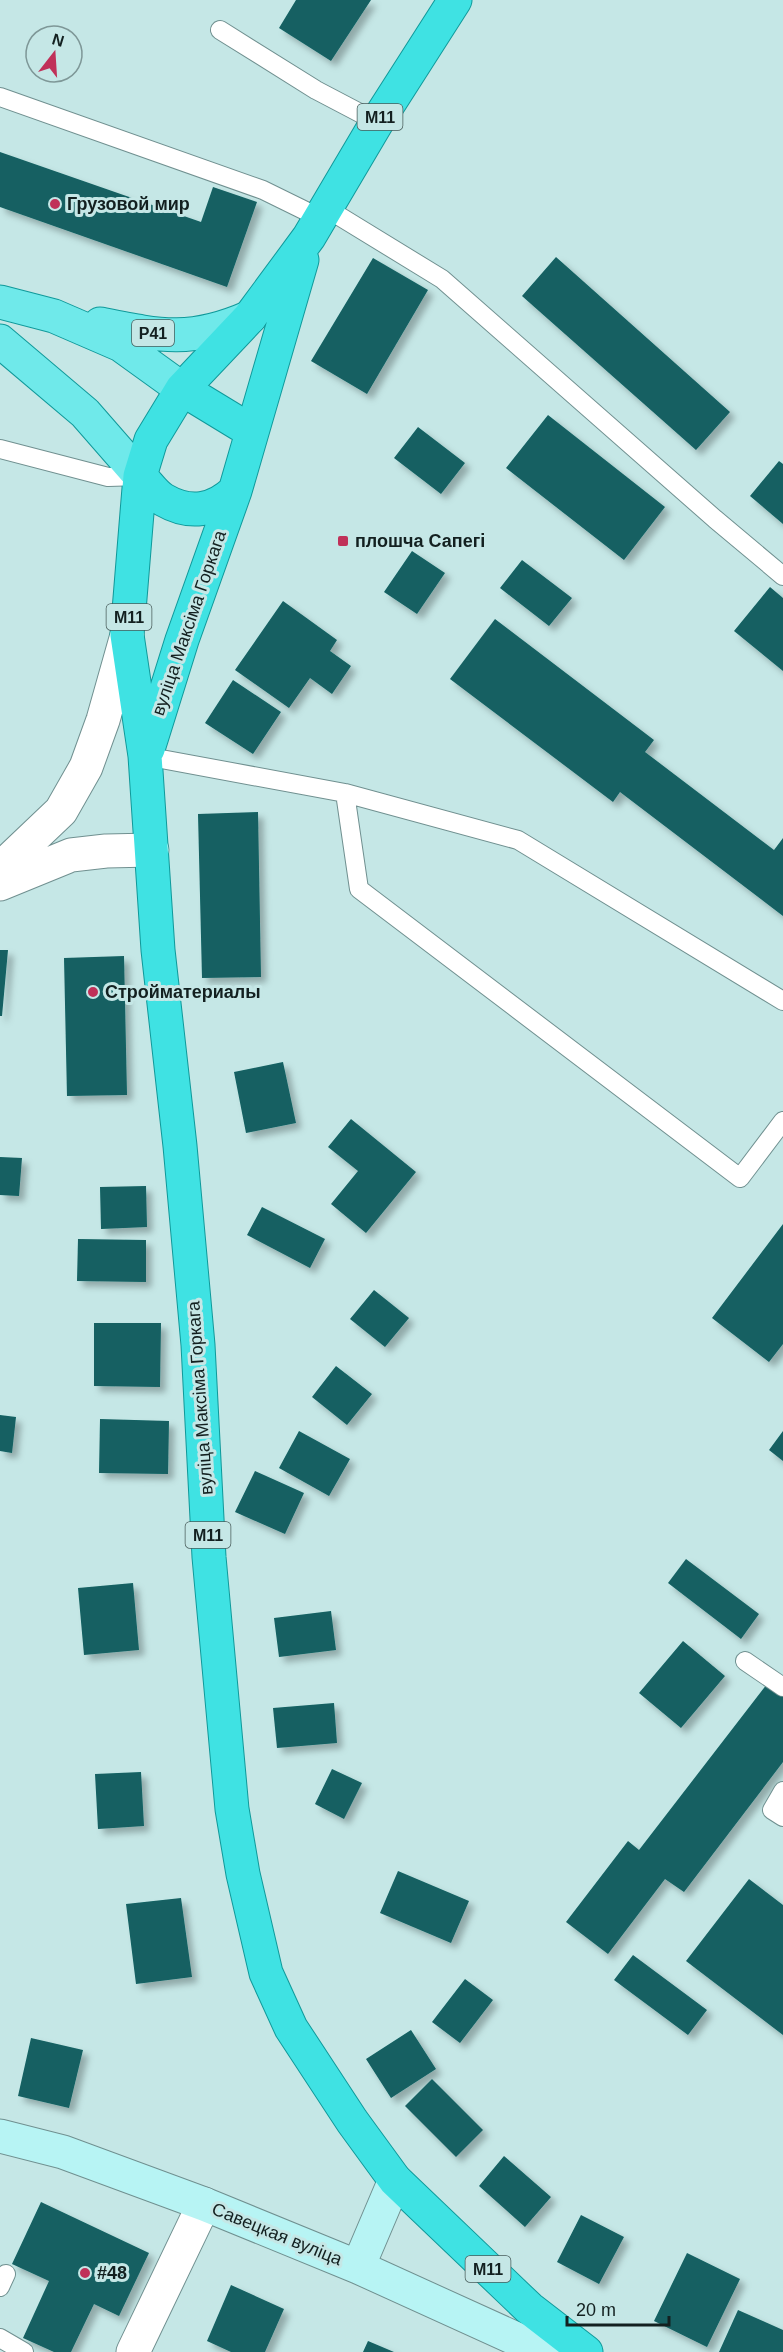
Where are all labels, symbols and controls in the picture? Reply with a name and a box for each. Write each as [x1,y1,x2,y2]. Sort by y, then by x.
north arrow [24,24,84,84]
text: N [50,30,66,50]
road number: М11 [358,104,403,130]
place label: Грузовой мир [67,194,190,214]
marker: Грузовой мир [48,197,62,211]
road number: Р41 [132,320,174,346]
street label: вуліца Максіма Горкага [148,527,230,718]
place label: плошча Сапегі [355,531,485,551]
marker: плошча Сапегі [336,534,350,548]
road number: М11 [106,604,152,630]
place label: Стройматериалы [105,982,261,1002]
marker: Стройматериалы [86,985,100,999]
street label: вуліца Максіма Горкага [183,1299,217,1496]
road number: М11 [186,1522,230,1548]
street label: Савецкая вуліца [209,2199,346,2270]
road number: М11 [466,2256,510,2282]
place label: #48 [97,2263,127,2283]
marker: #48 [78,2266,92,2280]
scale bar [567,2289,669,2327]
text: 20 m [576,2300,616,2320]

